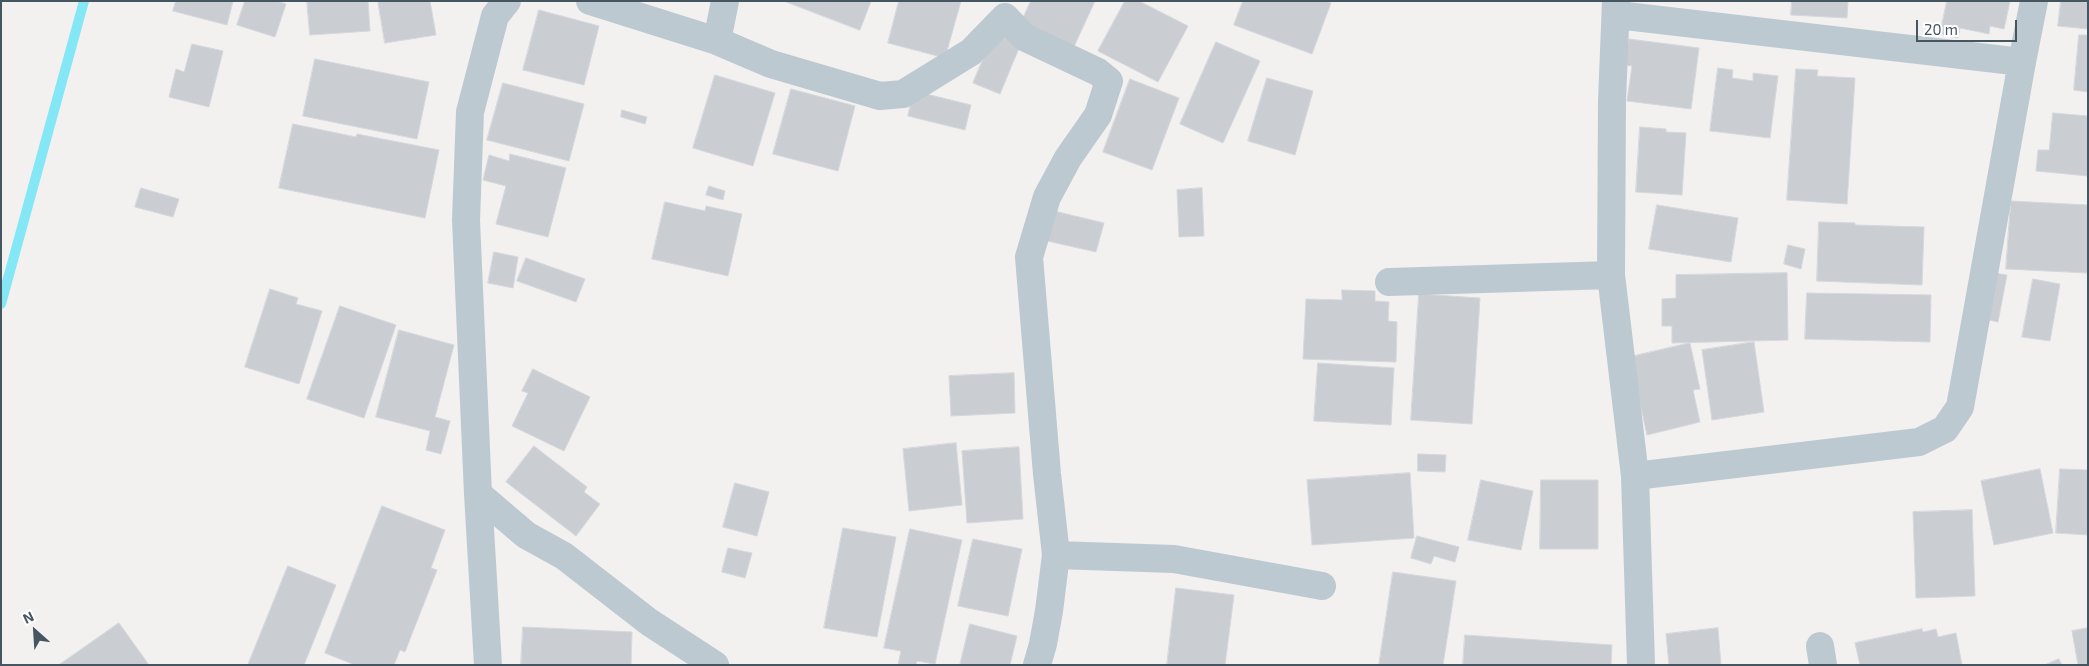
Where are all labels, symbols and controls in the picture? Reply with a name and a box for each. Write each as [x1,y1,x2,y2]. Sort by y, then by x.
scale bar [1919,10,2020,42]
text: 20 m [1924,20,1958,38]
north arrow [10,606,60,656]
text: N [20,607,36,627]

